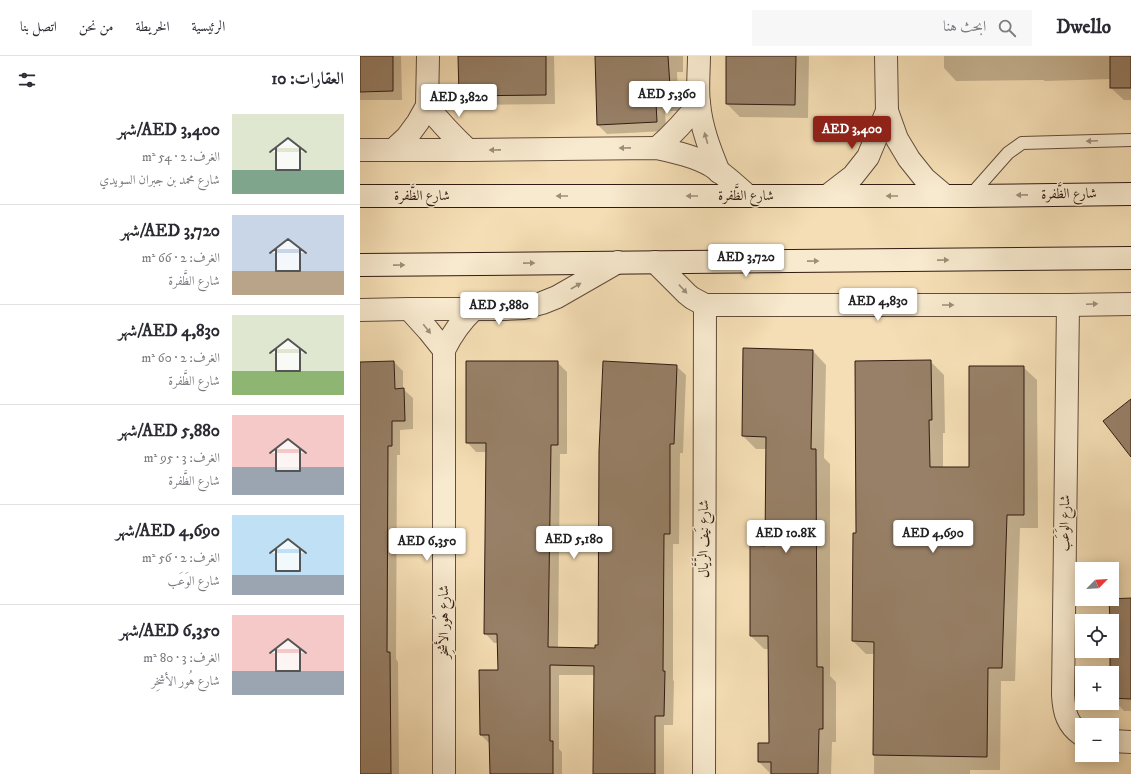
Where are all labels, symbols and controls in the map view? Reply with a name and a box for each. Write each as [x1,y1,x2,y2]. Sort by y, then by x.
search box [752,10,1032,46]
text: Dwello [1056,16,1111,39]
text: ابحث هنا [943,17,986,36]
icon: search [996,17,1018,39]
text: اتصل بنا [20,18,57,36]
text: من نحن [79,18,114,36]
text: الخريطة [136,18,170,36]
text: الرئيسية [192,18,225,36]
text: العقارات: 10 [271,68,344,90]
icon: filters [16,69,38,91]
pin: AED 5,360 [621,81,713,115]
pin: AED 3,820 [413,84,505,118]
text: AED 5,360 [638,86,696,102]
text: AED 3,820 [430,89,488,105]
pin: AED 3,400 [806,116,898,150]
text: AED 3,400/شهر [117,119,220,141]
text: AED 3,400 [822,121,882,137]
icon: home [264,130,312,178]
one-way arrow [703,132,709,144]
one-way arrow [1085,138,1098,144]
one-way arrow [618,145,631,151]
one-way arrow [488,147,501,153]
text: الغرف: 2 · 54 m² [142,149,220,165]
text: شارع محمد بن جبران السويدي [99,172,220,188]
street label: شارع الظَّفرة [1041,181,1097,205]
street label: شارع الظَّفرة [394,183,450,207]
street label: شارع الظَّفرة [718,183,774,207]
one-way arrow [1015,192,1028,198]
one-way arrow [555,193,568,199]
one-way arrow [685,193,698,199]
one-way arrow [885,193,898,199]
text: AED 3,720/شهر [120,220,220,242]
icon: home [264,231,312,279]
pin: AED 3,720 [700,244,792,278]
text: AED 3,720 [717,249,775,265]
text: الغرف: 2 · 66 m² [142,250,220,266]
one-way arrow [937,257,950,263]
one-way arrow [807,258,820,264]
one-way arrow [523,260,536,266]
one-way arrow [393,262,406,268]
text: شارع الظَّفرة [168,273,220,289]
one-way arrow [570,283,582,290]
one-way arrow [678,284,688,294]
pin: AED 4,830 [832,288,924,322]
pin: AED 5,880 [453,292,545,326]
text: AED 4,830 [848,293,908,309]
text: AED 5,880 [469,297,529,313]
one-way arrow [1086,301,1099,307]
one-way arrow [942,302,955,308]
text: AED 4,830/شهر [118,320,220,342]
one-way arrow [423,324,431,334]
icon: home [264,331,312,379]
text: الغرف: 2 · 60 m² [141,350,220,366]
text: شارع الظَّفرة [168,373,220,389]
text: AED 5,880/شهر [118,420,220,442]
icon: home [264,431,312,479]
text: الغرف: 3 · 95 m² [144,450,220,466]
text: شارع الظَّفرة [168,473,220,489]
street label: شارع الوَعَب [1054,494,1076,552]
street label: شارع نَيف الرَّيَّال [691,500,715,578]
text: AED 4,690/شهر [115,520,220,542]
pin: AED 10.8K [740,520,832,554]
pin: AED 4,690 [887,520,979,554]
text: AED 10.8K [756,525,816,541]
text: AED 4,690 [902,525,964,541]
pin: AED 5,180 [528,526,620,560]
pin: AED 6,350 [381,528,473,562]
icon: home [264,531,312,579]
text: AED 5,180 [545,531,603,547]
text: AED 6,350 [398,533,456,549]
text: الغرف: 2 · 56 m² [142,550,220,566]
north arrow [1075,562,1119,606]
map controls [1075,562,1119,762]
text: شارع الوَعَب [167,573,220,589]
street label: شارع هُور الأشخِر [431,585,455,661]
button: locate [1075,614,1119,658]
text: AED 6,350/شهر [119,620,220,642]
icon: home [264,631,312,679]
text: الغرف: 3 · 80 m² [143,650,220,666]
button: + [1075,666,1119,710]
text: شارع هُور الأشخِر [152,673,220,689]
button: − [1075,718,1119,762]

